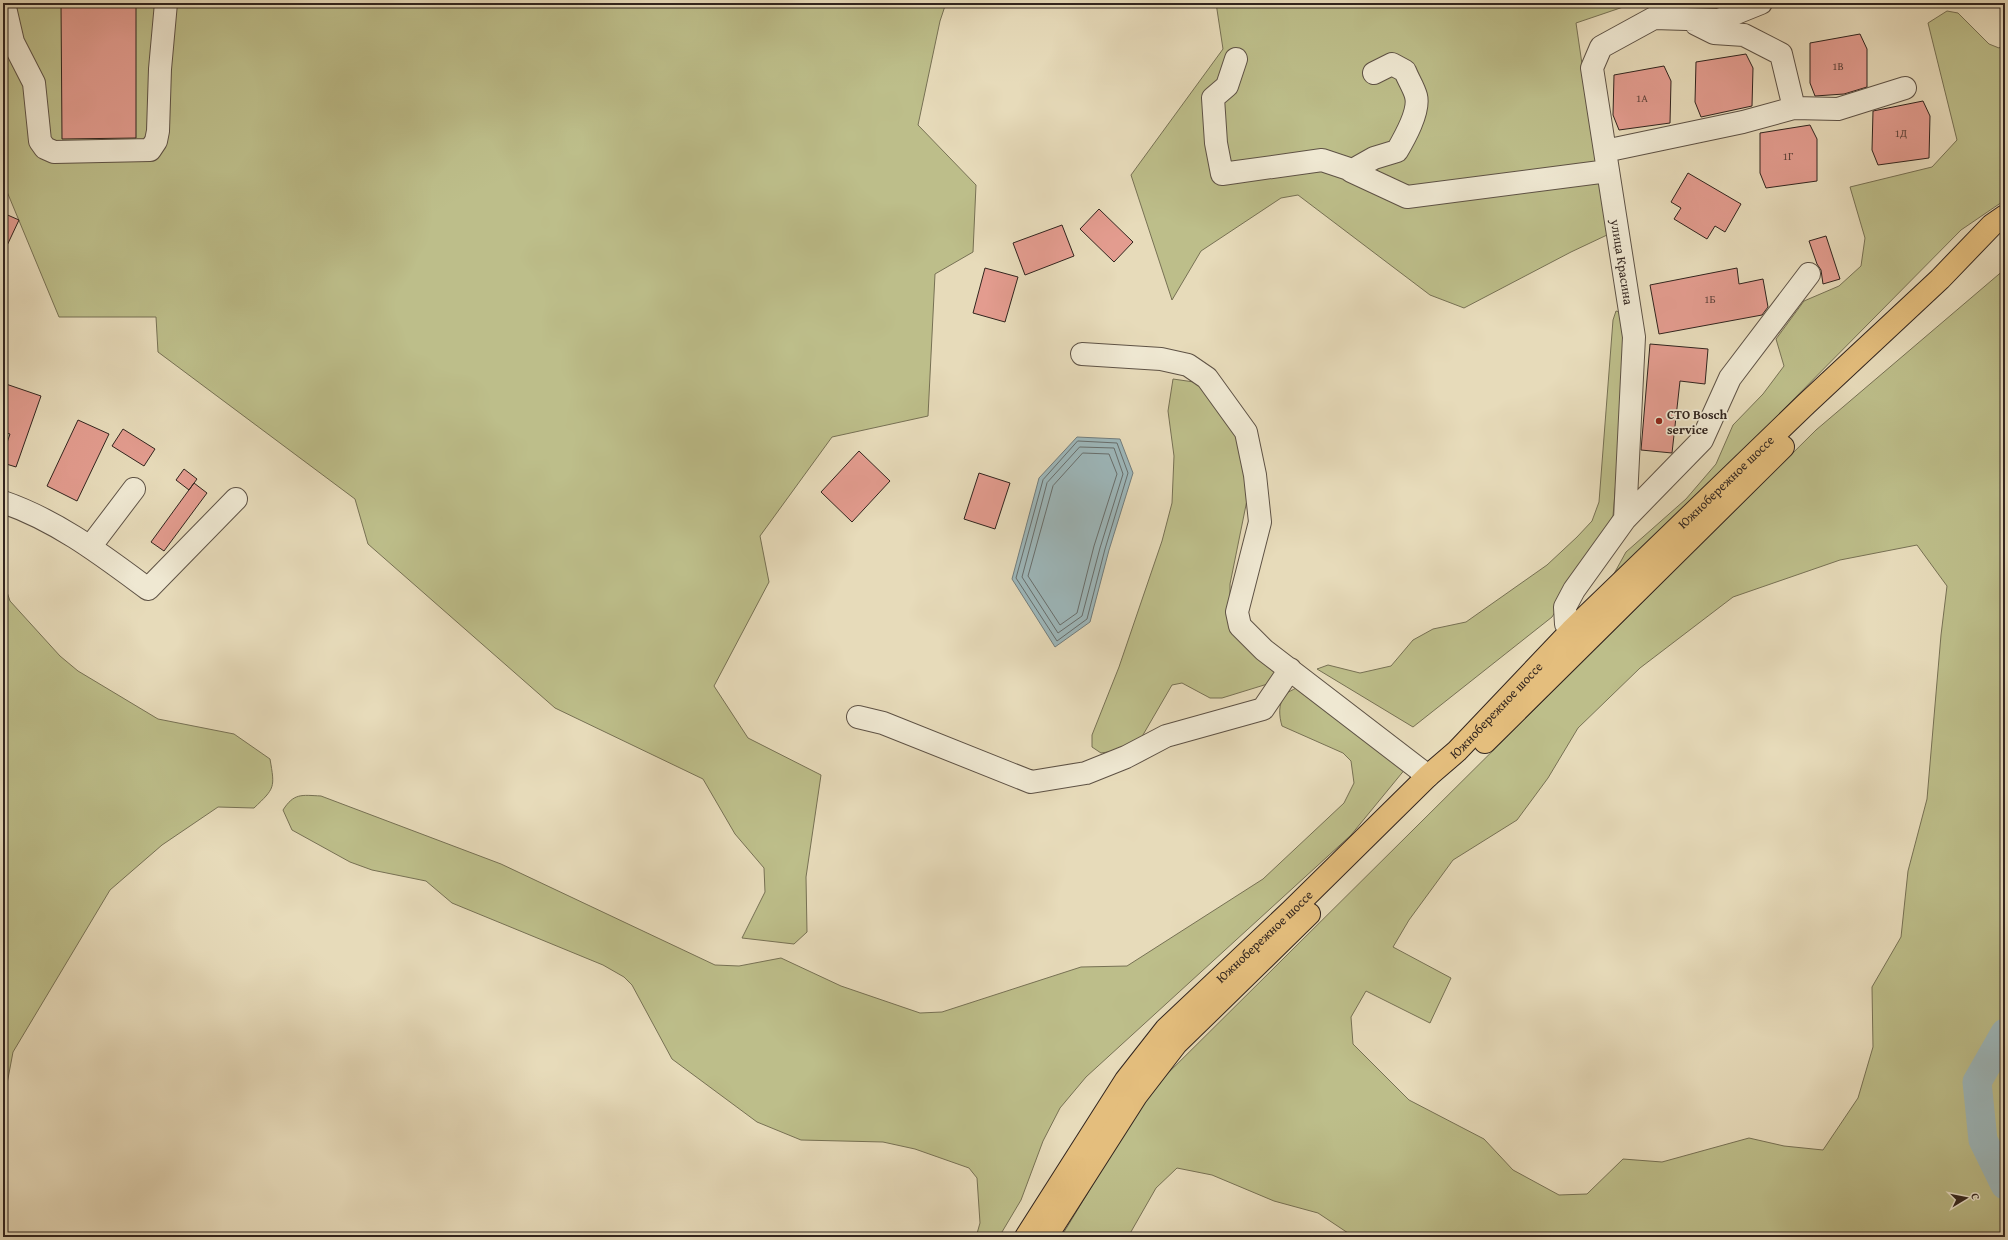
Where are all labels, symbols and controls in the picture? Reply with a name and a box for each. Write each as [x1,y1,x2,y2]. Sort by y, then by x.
house number: 1В [1832,58,1844,74]
house number: 1А [1636,90,1648,106]
house number: 1Д [1895,125,1907,141]
house number: 1Г [1783,148,1794,164]
street label: улица Красина [1606,217,1638,307]
house number: 1Б [1704,291,1716,307]
place label: СТО Bosch service [1667,405,1727,439]
marker: СТО Bosch service [1654,416,1664,426]
street label: Южнобережное шоссе [1673,430,1778,533]
street label: Южнобережное шоссе [1445,657,1547,763]
street label: Южнобережное шоссе [1211,885,1317,987]
north arrow [1946,1178,1986,1218]
text: С [1967,1192,1984,1201]

